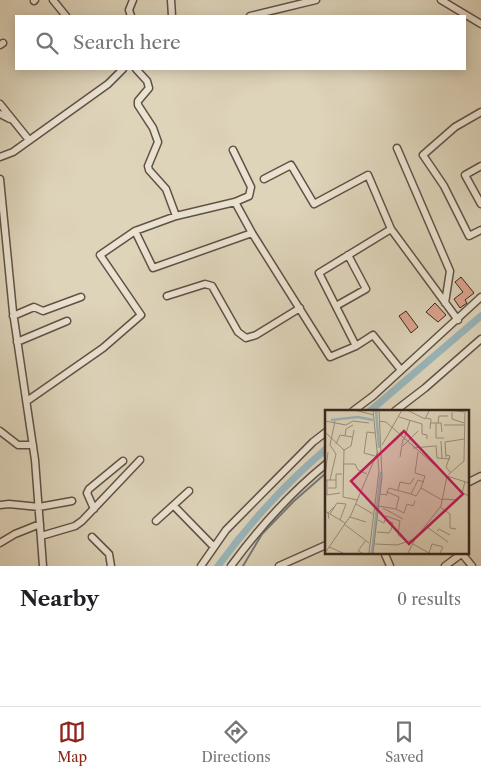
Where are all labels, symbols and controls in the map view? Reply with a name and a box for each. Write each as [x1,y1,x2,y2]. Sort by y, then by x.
search box [15,15,466,70]
icon: search [33,29,61,57]
text: Search here [73,31,181,54]
inset map [325,410,468,554]
text: Nearby [20,586,99,611]
text: 0 results [397,589,461,609]
tab: Map [57,718,87,766]
tab: Directions [201,718,271,766]
tab: Saved [385,718,424,766]

